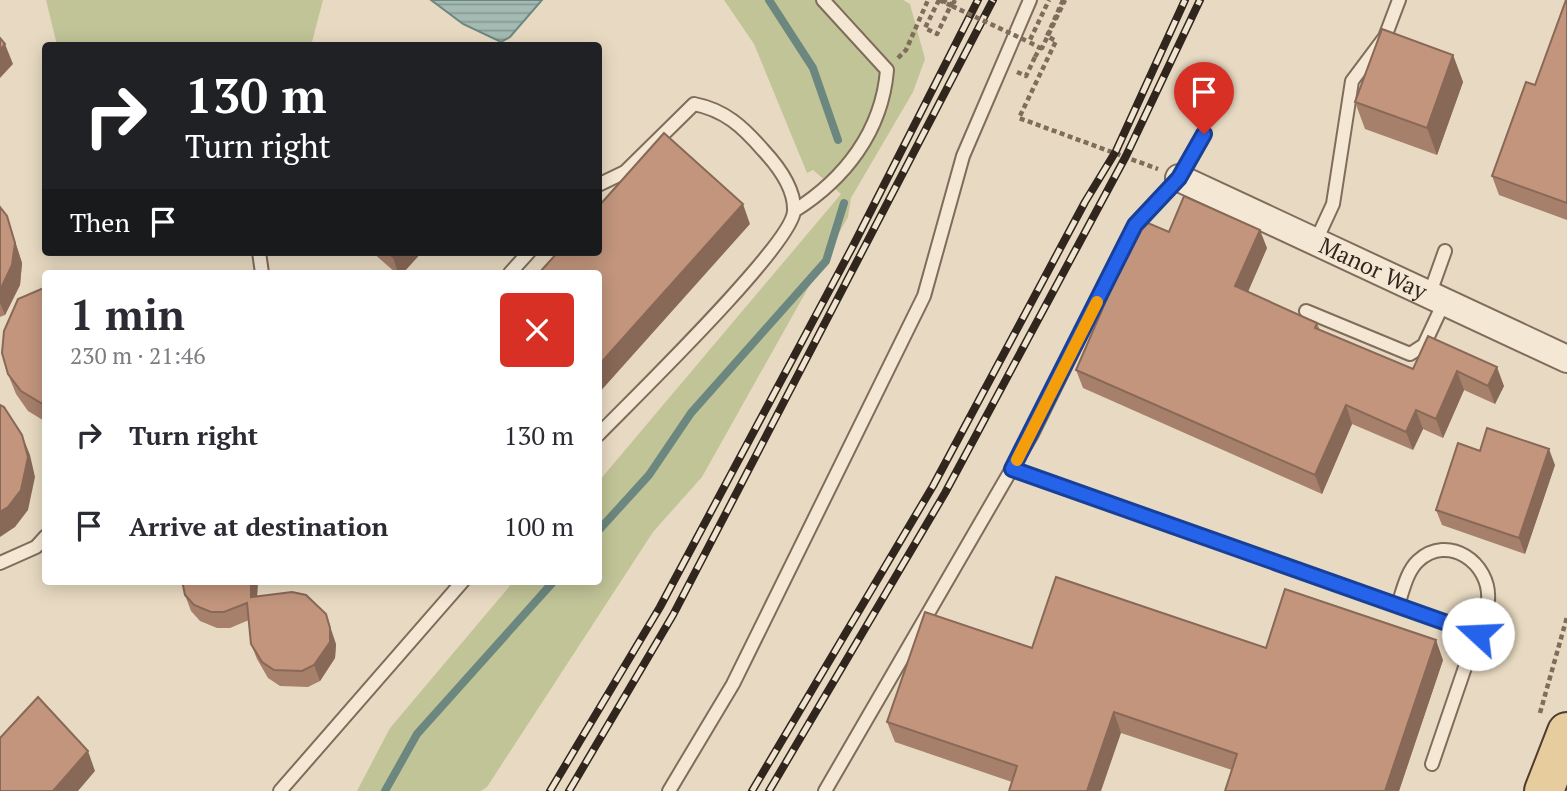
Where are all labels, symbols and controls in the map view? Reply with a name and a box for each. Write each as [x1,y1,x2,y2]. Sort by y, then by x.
text: 130 m [185,62,327,127]
pin [1174,62,1234,134]
icon: right [70,70,161,161]
icon: arrive [1185,73,1223,111]
text: Turn right [185,125,331,167]
icon: arrive [144,203,182,241]
text: Then [70,205,130,239]
street label: Manor Way [1314,230,1432,307]
text: 1 min [70,286,185,342]
button: close [500,293,574,367]
text: 230 m · 21:46 [70,340,205,371]
icon: right [70,416,108,454]
text: Turn right [129,418,258,452]
text: 130 m [504,418,574,452]
icon: arrive [70,507,108,545]
text: Arrive at destination [129,509,388,543]
text: 100 m [504,509,574,543]
position arrow [1441,597,1515,671]

